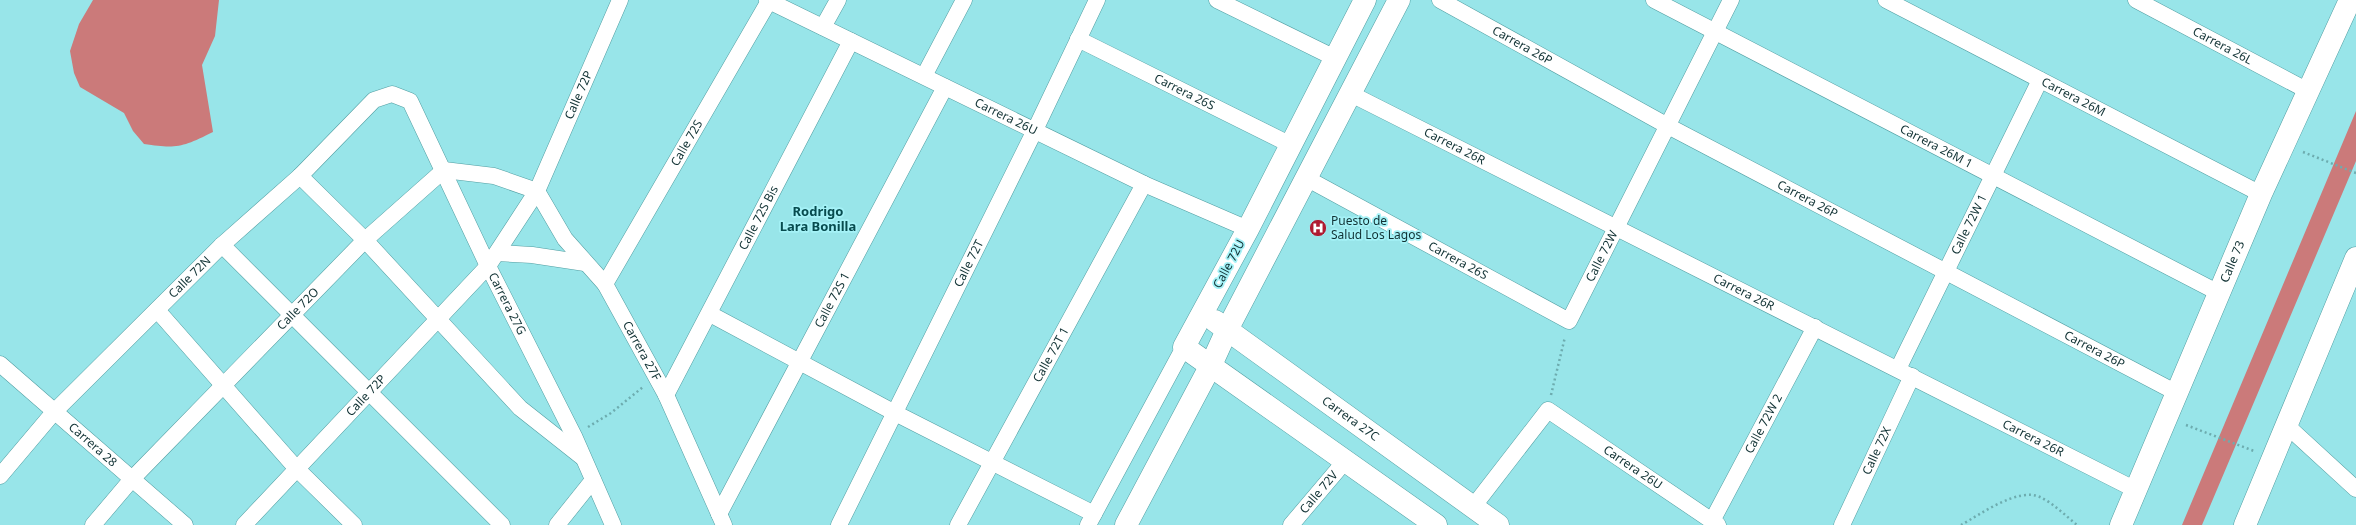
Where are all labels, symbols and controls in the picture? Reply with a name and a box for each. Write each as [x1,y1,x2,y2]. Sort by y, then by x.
street label: Carrera 26P [1489,22,1556,69]
street label: Carrera 26L [2190,23,2256,68]
street label: Calle 72P [560,68,596,122]
street label: Carrera 26S [1152,69,1218,114]
street label: Carrera 26M [2039,73,2109,120]
street label: Carrera 26U [972,94,1041,139]
street label: Calle 72S [666,116,707,169]
street label: Carrera 26M 1 [1897,120,1976,172]
street label: Carrera 26R [1421,123,1489,169]
street label: Carrera 26P [1774,176,1841,222]
street label: Calle 72S Bis [734,182,782,253]
street label: Calle 72W 1 [1947,191,1991,257]
district label: Rodrigo Lara Bonilla [780,202,856,235]
place label: Puesto de Salud Los Lagos [1331,212,1421,243]
hospital icon: Puesto de Salud Los Lagos [1308,218,1328,238]
street label: Calle 72W [1581,227,1621,284]
street label: Calle 72T [949,236,987,290]
street label: Calle 72U [1209,236,1248,291]
street label: Carrera 26S [1425,237,1492,284]
street label: Calle 73 [2216,238,2248,285]
street label: Calle 72N [164,252,214,302]
street label: Carrera 27G [485,269,530,338]
street label: Calle 72S 1 [810,269,853,331]
street label: Carrera 26R [1711,269,1778,315]
street label: Calle 72O [273,283,322,334]
street label: Carrera 27F [619,318,665,383]
street label: Calle 72T 1 [1028,324,1072,385]
street label: Carrera 26P [2061,326,2128,372]
street label: Calle 72P [342,371,390,420]
street label: Calle 72W 2 [1740,391,1786,456]
street label: Carrera 27C [1319,392,1383,445]
street label: Carrera 26R [2000,415,2067,460]
street label: Carrera 28 [65,419,121,470]
street label: Calle 72X [1858,424,1895,477]
street label: Carrera 26U [1600,441,1666,493]
street label: Calle 72V [1295,466,1342,517]

